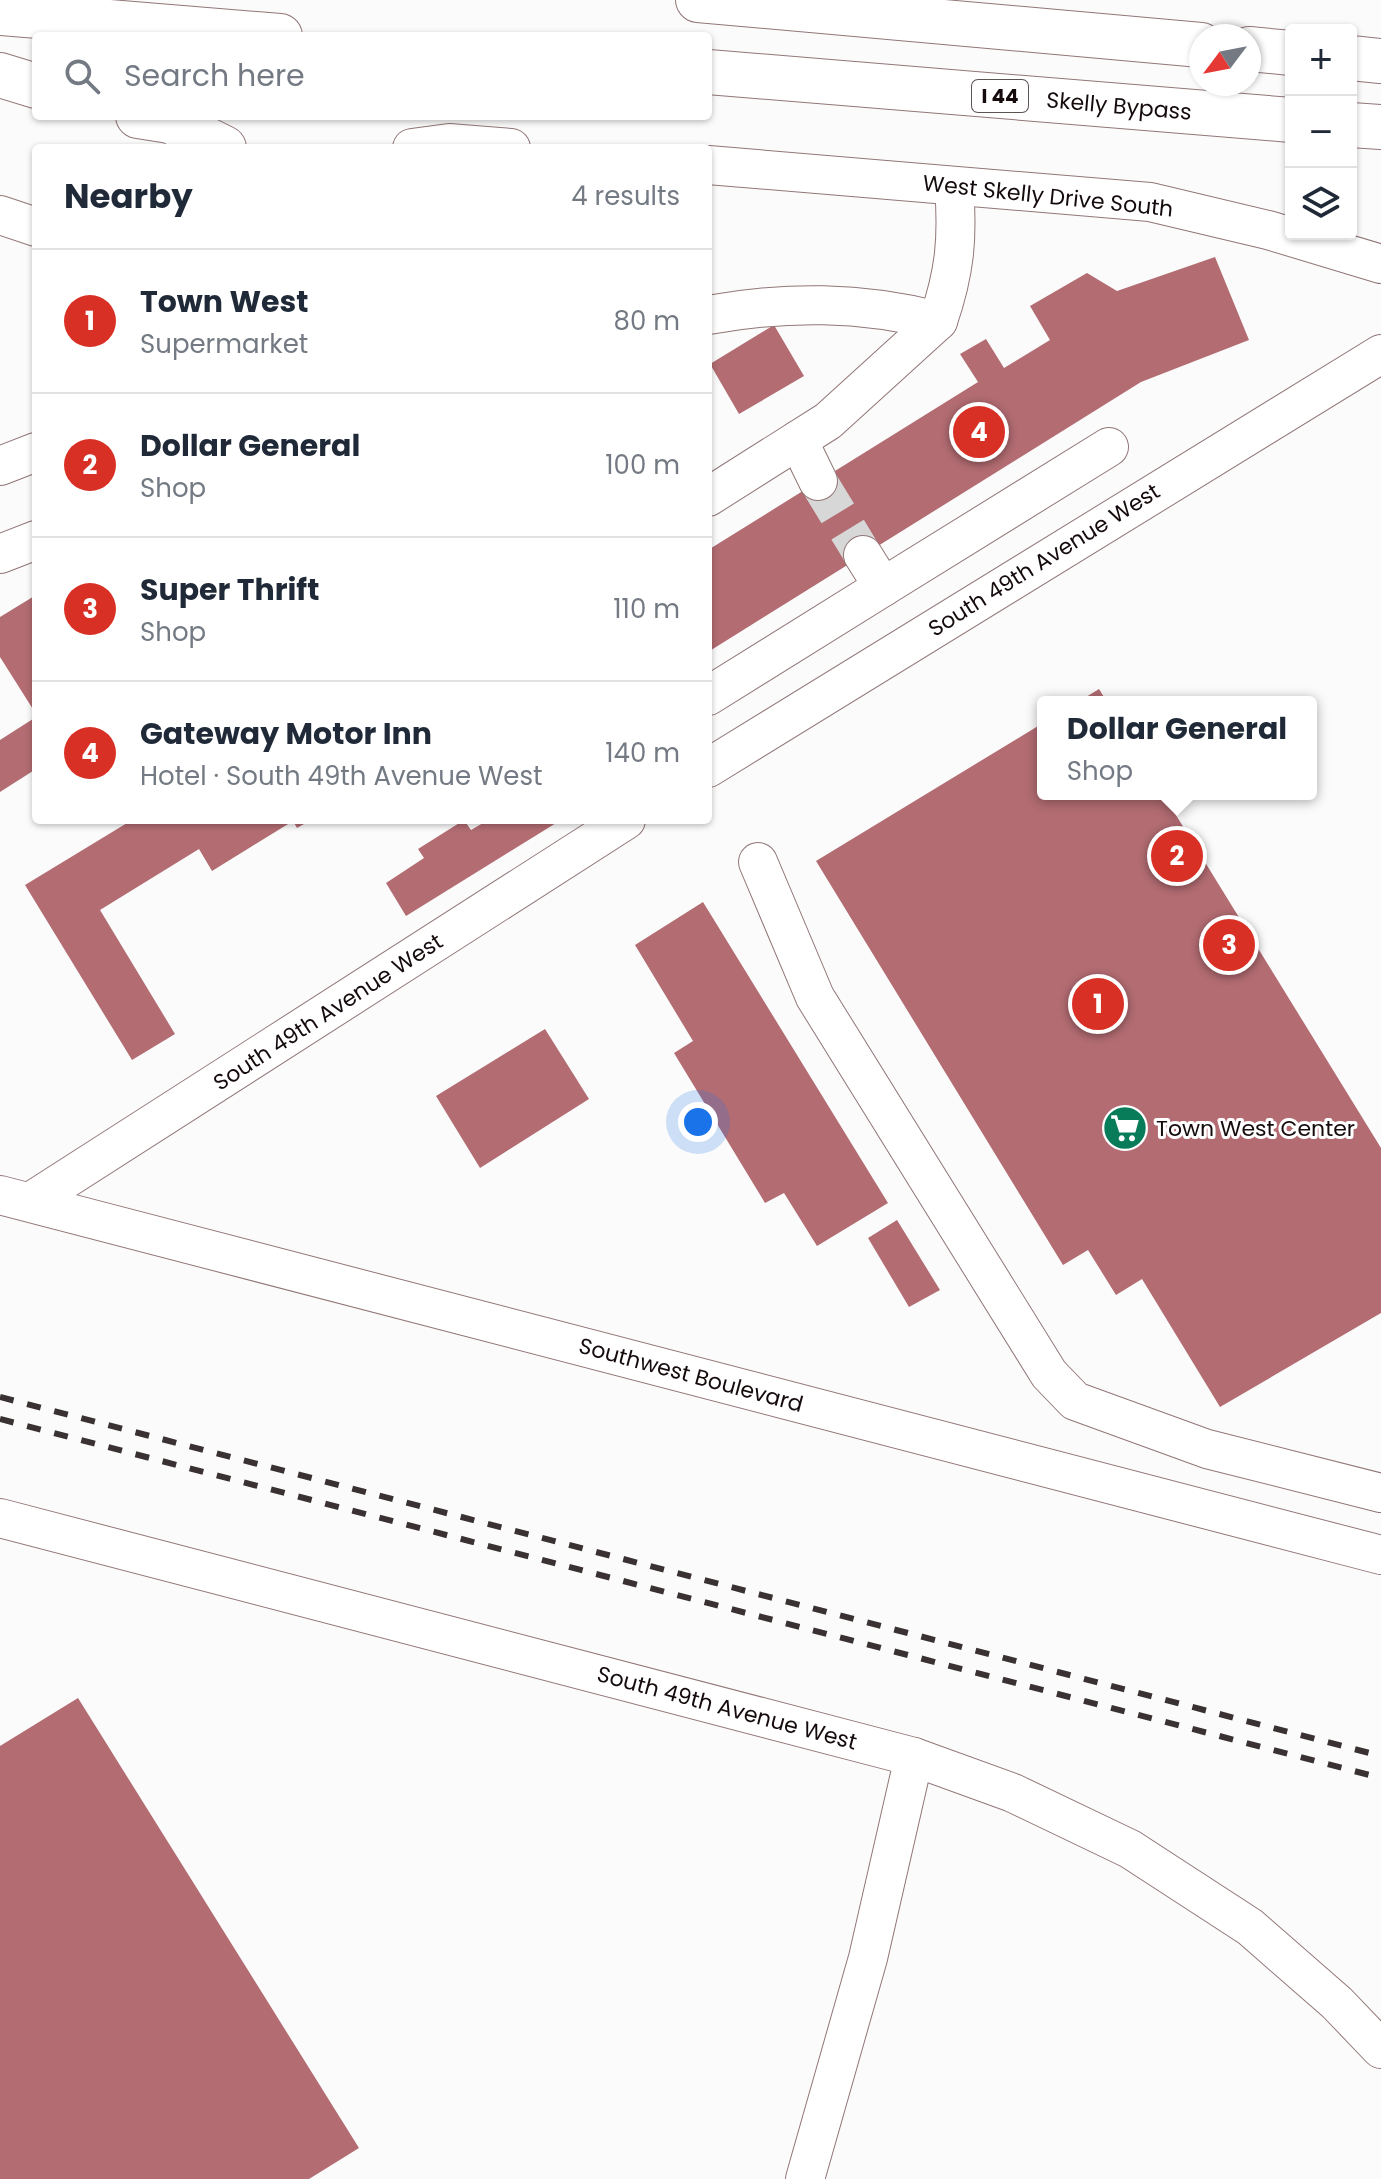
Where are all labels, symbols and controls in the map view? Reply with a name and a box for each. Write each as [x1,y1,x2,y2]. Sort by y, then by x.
north arrow [1189,24,1261,96]
map controls [1285,24,1357,240]
button: + [1285,24,1357,96]
search box [32,32,712,120]
icon: search [60,54,104,98]
text: Search here [124,54,305,97]
road number: I 44 [972,80,1028,112]
street label: Skelly Bypass [1045,84,1193,128]
button: − [1285,96,1357,168]
street label: West Skelly Drive South [921,167,1175,225]
button: layers [1285,168,1357,240]
text: Nearby [64,172,193,220]
text: 4 results [571,178,680,214]
text: Town West [140,280,308,323]
text: 1 [85,303,95,339]
text: 80 m [614,303,680,339]
text: Supermarket [140,326,308,362]
pin: 4 [953,402,1005,462]
text: Dollar General [140,424,360,467]
text: 2 [83,447,97,483]
text: 100 m [605,447,680,483]
text: Shop [140,470,206,506]
street label: South 49th Avenue West [922,476,1166,644]
text: Super Thrift [140,568,319,611]
text: 3 [82,591,98,627]
text: 110 m [613,591,680,627]
text: Shop [140,614,206,650]
popup [1037,696,1317,800]
text: Dollar General [1067,707,1287,750]
text: Gateway Motor Inn [140,712,432,755]
text: 4 [81,735,99,771]
text: 140 m [605,735,680,771]
text: Shop [1067,753,1133,789]
text: Hotel · South 49th Avenue West [140,758,542,794]
pin: 2 [1151,826,1203,886]
pin: 3 [1203,915,1255,975]
street label: South 49th Avenue West [207,926,449,1098]
pin: 1 [1072,974,1124,1034]
your location [678,1102,718,1142]
supermarket icon: Town West Center [1101,1104,1149,1152]
place label: Town West Center [1156,1113,1355,1144]
street label: Southwest Boulevard [575,1330,807,1420]
street label: South 49th Avenue West [594,1658,860,1758]

